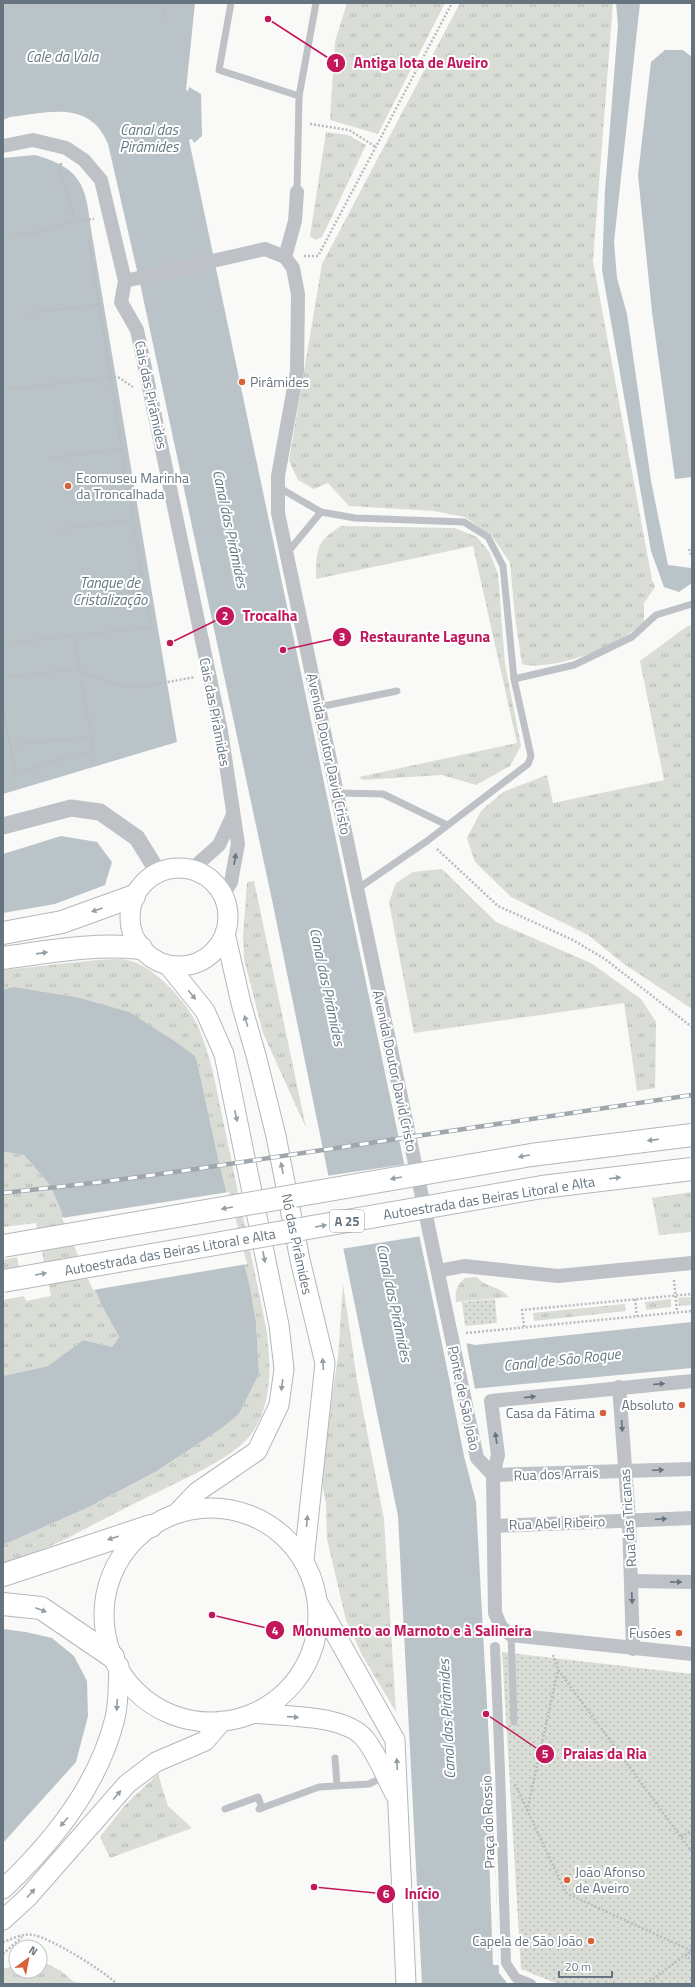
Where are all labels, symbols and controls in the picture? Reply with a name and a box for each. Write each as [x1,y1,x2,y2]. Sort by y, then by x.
water label: Cale da Vala [26,45,100,68]
callout: Antiga lota de Aveiro [326,49,497,76]
text: Antiga lota de Aveiro [354,51,488,74]
text: 1 [333,53,339,72]
water label: Canal das Pirâmides [120,118,180,158]
street label: Cais das Pirâmides [130,339,173,451]
place label: Pirâmides [250,371,309,392]
marker: Pirâmides [237,377,247,387]
place label: Ecomuseu Marinha da Troncalhada [76,467,189,504]
water label: Canal das Pirâmides [207,468,255,592]
marker: Ecomuseu Marinha da Troncalhada [63,481,73,491]
water label: Tanque de Cristalização [72,571,148,611]
callout: Trocalha [215,603,306,630]
text: Trocalha [242,604,298,627]
text: 2 [222,606,228,625]
callout: Restaurante Laguna [332,624,498,651]
text: Restaurante Laguna [360,625,490,648]
text: 3 [339,627,345,646]
street label: Cais das Pirâmides [195,656,236,768]
street label: Avenida Doutor David Cristo [302,671,357,837]
one-way arrow [233,853,239,865]
one-way arrow [91,907,103,913]
water label: Canal das Pirâmides [304,926,352,1050]
one-way arrow [36,950,48,956]
street label: Avenida Doutor David Cristo [368,988,423,1154]
one-way arrow [188,990,196,1001]
one-way arrow [243,1015,249,1027]
one-way arrow [233,1110,239,1122]
one-way arrow [647,1137,659,1143]
one-way arrow [518,1153,530,1159]
one-way arrow [279,1162,285,1175]
street label: Autoestrada das Beiras Litoral e Alta [382,1170,596,1225]
one-way arrow [609,1175,621,1182]
one-way arrow [390,1176,402,1182]
street label: Nó das Pirâmides [277,1191,318,1296]
one-way arrow [221,1205,233,1211]
road number: A 25 [330,1210,364,1232]
street label: Autoestrada das Beiras Litoral e Alta [63,1223,277,1280]
one-way arrow [315,1223,327,1229]
water label: Canal das Pirâmides [371,1242,419,1366]
one-way arrow [262,1251,268,1263]
one-way arrow [35,1271,48,1277]
water label: Canal de São Roque [502,1342,623,1377]
street label: Ponte de São João [443,1344,486,1452]
one-way arrow [320,1358,327,1370]
one-way arrow [279,1379,285,1391]
one-way arrow [653,1380,665,1387]
one-way arrow [523,1393,536,1400]
place label: Absoluto [621,1394,674,1415]
marker: Absoluto [677,1400,687,1410]
place label: Casa da Fátima [506,1402,595,1423]
marker: Casa da Fátima [598,1408,608,1418]
one-way arrow [618,1420,625,1432]
one-way arrow [493,1432,499,1445]
street label: Rua dos Arrais [513,1462,599,1485]
one-way arrow [652,1467,665,1473]
street label: Rua das Tricanas [614,1468,641,1568]
street label: Rua Abel Ribeiro [508,1510,606,1535]
one-way arrow [304,1515,310,1527]
one-way arrow [655,1515,667,1522]
one-way arrow [107,1535,119,1541]
one-way arrow [670,1579,683,1585]
one-way arrow [629,1592,635,1605]
one-way arrow [35,1606,47,1613]
callout: Monumento ao Marnoto e à Salineira [265,1617,540,1644]
text: Monumento ao Marnoto e à Salineira [292,1619,532,1642]
text: 4 [272,1621,279,1640]
place label: Fusões [629,1622,671,1643]
marker: Fusões [674,1628,684,1638]
water label: Canal das Pirâmides [432,1657,461,1780]
one-way arrow [113,1699,120,1711]
one-way arrow [287,1714,299,1721]
callout: Praias da Ria [535,1740,655,1767]
text: Praias da Ria [563,1742,647,1765]
text: 5 [542,1744,549,1763]
one-way arrow [393,1758,400,1770]
street label: Praça do Rossio [475,1775,500,1869]
one-way arrow [112,1791,121,1800]
one-way arrow [59,1817,68,1827]
place label: João Afonso de Aveiro [575,1861,645,1898]
marker: João Afonso de Aveiro [562,1875,572,1885]
callout: Início [376,1880,447,1907]
text: Início [405,1882,440,1905]
text: 6 [383,1884,390,1903]
one-way arrow [26,1888,36,1898]
place label: Capela de São João [472,1930,583,1951]
marker: Capela de São João [586,1936,596,1946]
north arrow [8,1939,48,1979]
text: N [26,1942,41,1959]
scale bar [559,1953,612,1979]
text: 20 m [565,1957,591,1976]

